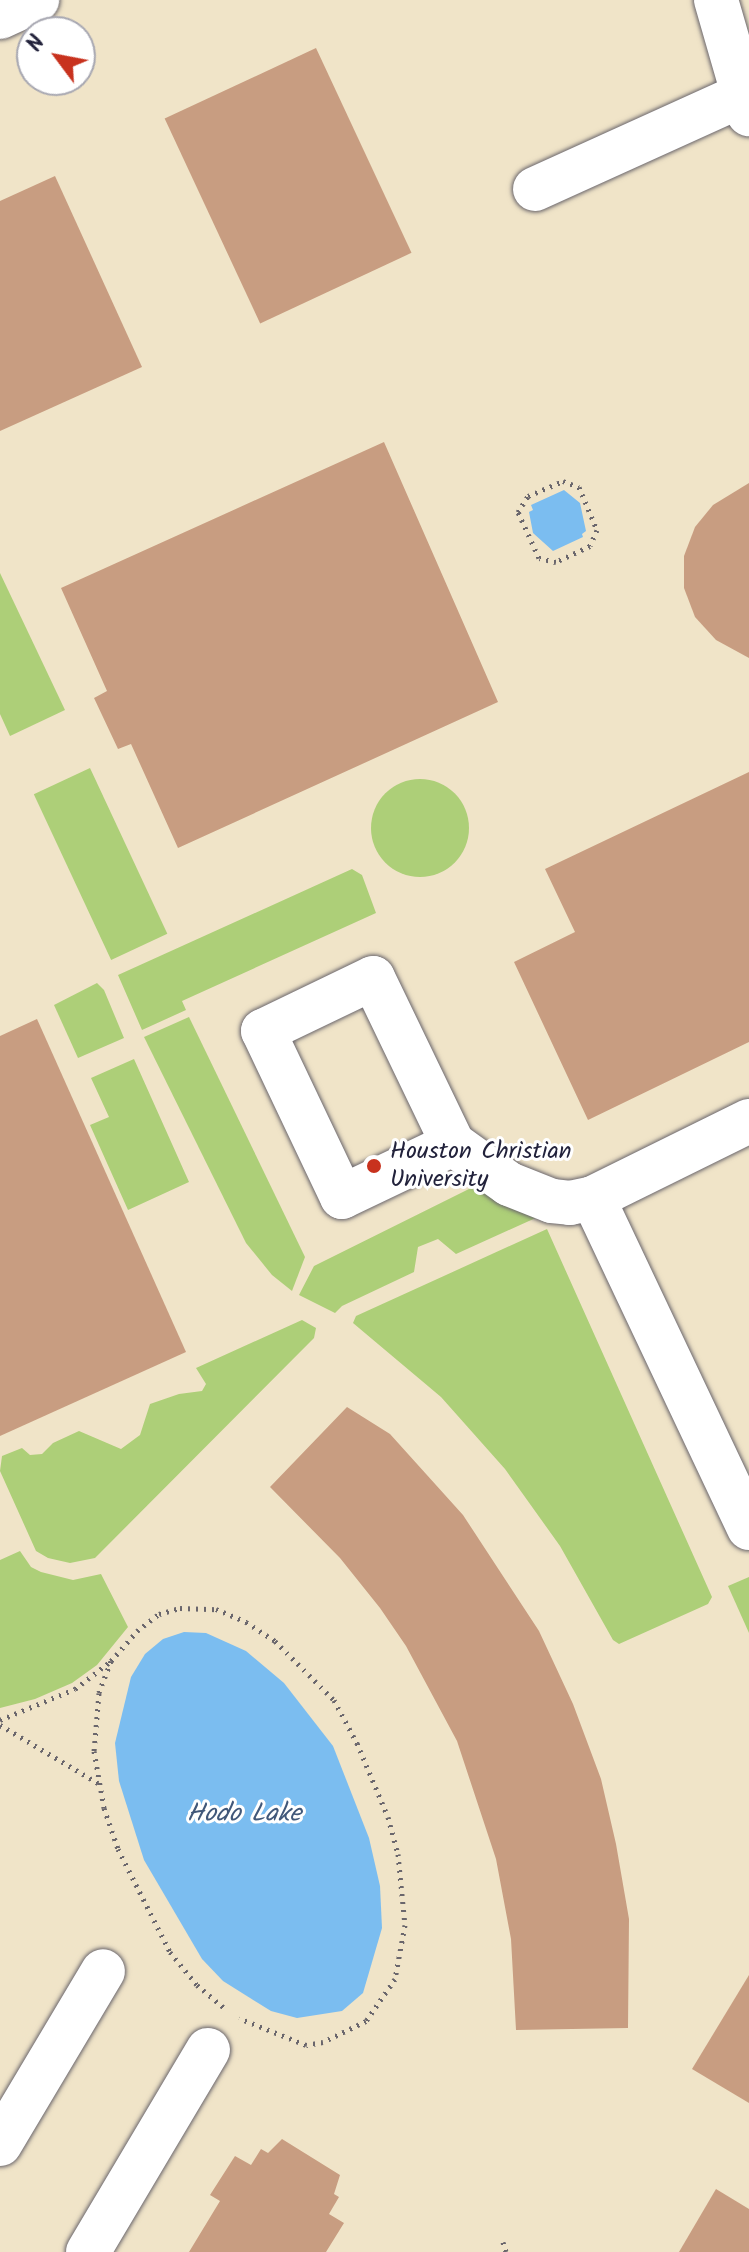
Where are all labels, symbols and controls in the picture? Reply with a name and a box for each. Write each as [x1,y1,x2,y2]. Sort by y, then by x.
north arrow [16,16,96,96]
text: N [18,29,55,59]
place label: Houston Christian University [390,1138,571,1194]
marker: Houston Christian University [365,1157,383,1175]
water label: Hodo Lake [187,1799,301,1831]

